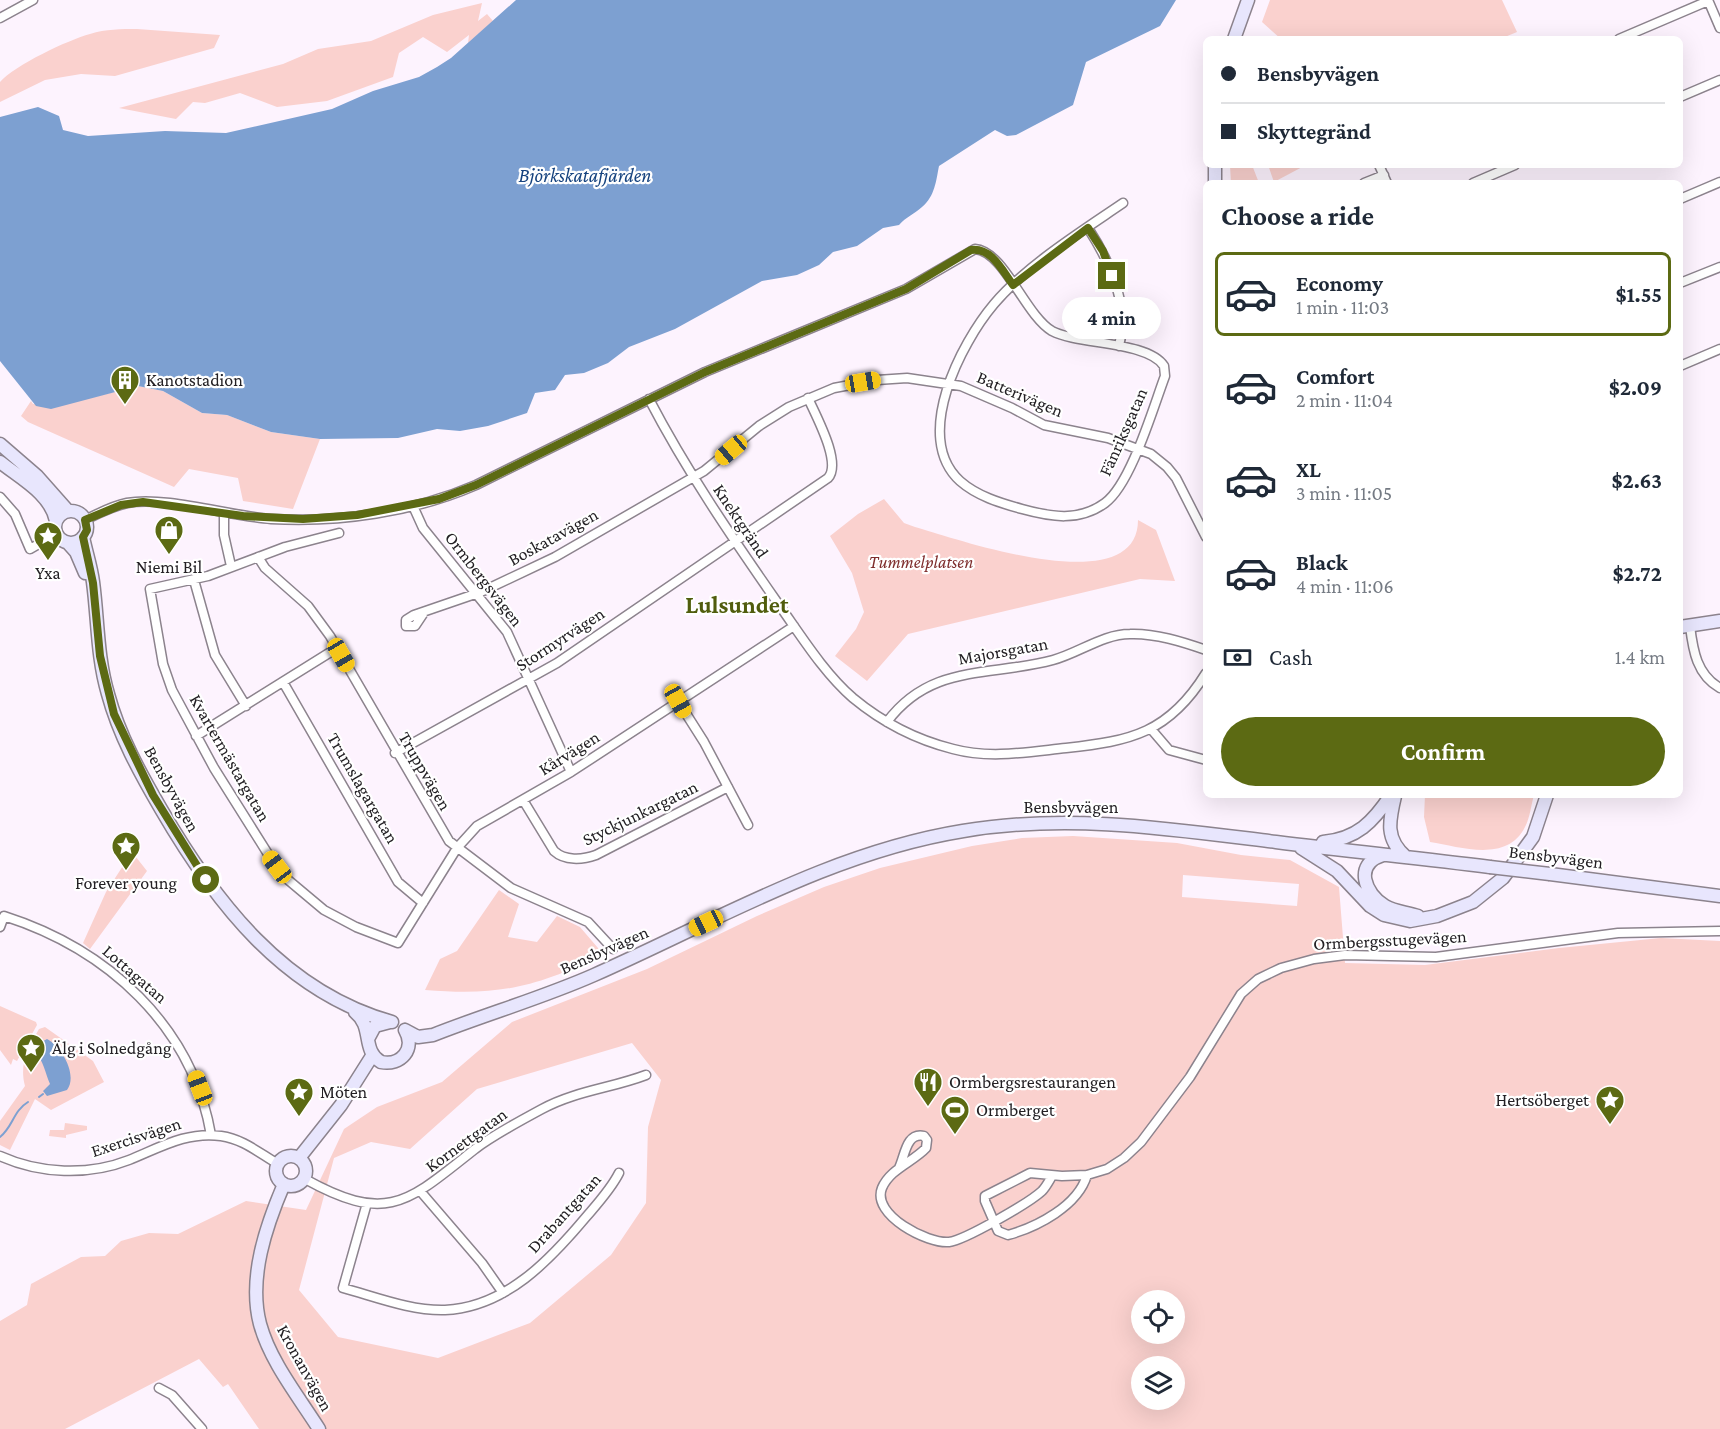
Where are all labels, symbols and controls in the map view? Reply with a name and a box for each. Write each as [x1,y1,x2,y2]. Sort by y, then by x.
text: Bensbyvägen [1257,61,1379,86]
text: Skyttegränd [1257,119,1371,144]
water label: Björkskatafjärden [519,164,651,187]
text: Choose a ride [1221,201,1374,231]
route end [1098,262,1125,289]
icon: car [1224,267,1278,321]
text: Economy [1296,271,1383,296]
text: $1.55 [1615,282,1662,307]
text: 1 min · 11:03 [1296,296,1389,318]
callout: 4 min [1062,297,1162,339]
text: 4 min [1087,307,1136,329]
icon: car [1224,360,1278,414]
building icon: Kanotstadion [109,364,141,406]
text: Comfort [1296,364,1374,389]
street label: Batterivägen [974,367,1066,421]
place label: Kanotstadion [146,370,243,390]
car [844,370,882,394]
text: $2.09 [1609,375,1662,400]
street label: Fänriksgatan [1095,385,1151,479]
text: 2 min · 11:04 [1296,389,1393,411]
car [711,432,751,468]
icon: car [1224,453,1278,507]
text: XL [1296,457,1321,482]
text: $2.63 [1611,468,1662,493]
street label: Knektgränd [709,480,773,562]
text: 3 min · 11:05 [1296,482,1392,504]
street label: Boskatavägen [505,504,602,570]
shop icon: Niemi Bil [153,514,185,556]
place icon: Yxa [32,520,64,562]
street label: Ormbergsvägen [441,528,527,631]
icon: car [1224,546,1278,600]
text: Black [1296,550,1348,575]
park label: Tummelplatsen [869,552,973,572]
place label: Niemi Bil [136,557,202,577]
text: $2.72 [1612,561,1662,586]
place label: Yxa [35,563,61,583]
text: 4 min · 11:06 [1296,575,1394,597]
district label: Lulsundet [685,591,789,618]
street label: Stormyrvägen [512,603,608,675]
street label: Majorsgatan [957,633,1050,670]
car [324,635,358,675]
icon: cash [1221,641,1254,674]
text: Cash [1269,645,1313,670]
text: 1.4 km [1615,646,1665,668]
car [661,681,695,721]
street label: Kvartermästargatan [185,691,275,825]
button: Confirm [1221,717,1665,786]
street label: Kårvägen [535,726,603,779]
street label: Truppvägen [395,728,456,814]
street label: Trumslagargatan [323,729,403,847]
street label: Bensbyvägen [140,743,204,836]
street label: Styckjunkargatan [579,776,702,850]
street label: Bensbyvägen [1024,797,1119,817]
place icon: Forever young [110,830,142,872]
street label: Bensbyvägen [1508,841,1605,873]
car [259,847,295,887]
route start [192,866,219,893]
place label: Forever young [75,873,177,893]
car [686,907,726,939]
street label: Bensbyvägen [557,921,652,978]
street label: Ormbergsstugevägen [1313,926,1468,954]
street label: Lottagatan [99,941,172,1008]
place icon: Älg i Solnedgång [15,1032,47,1074]
place label: Älg i Solnedgång [52,1038,172,1058]
restaurant icon: Ormbergsrestaurangen [912,1066,944,1108]
car [185,1068,215,1108]
place label: Ormbergsrestaurangen [949,1072,1116,1092]
place icon: Möten [283,1076,315,1118]
place label: Möten [320,1082,368,1102]
place icon: Hertsöberget [1594,1084,1626,1126]
place label: Hertsöberget [1495,1090,1590,1110]
sports icon: Ormberget [939,1094,971,1136]
place label: Ormberget [976,1100,1056,1120]
street label: Kornettgatan [421,1104,511,1176]
street label: Exercisvägen [88,1113,184,1161]
street label: Drabantgatan [523,1169,605,1257]
map controls [1131,1290,1185,1410]
button: locate [1131,1290,1185,1344]
street label: Kronanvägen [273,1321,337,1415]
button: layers [1131,1356,1185,1410]

